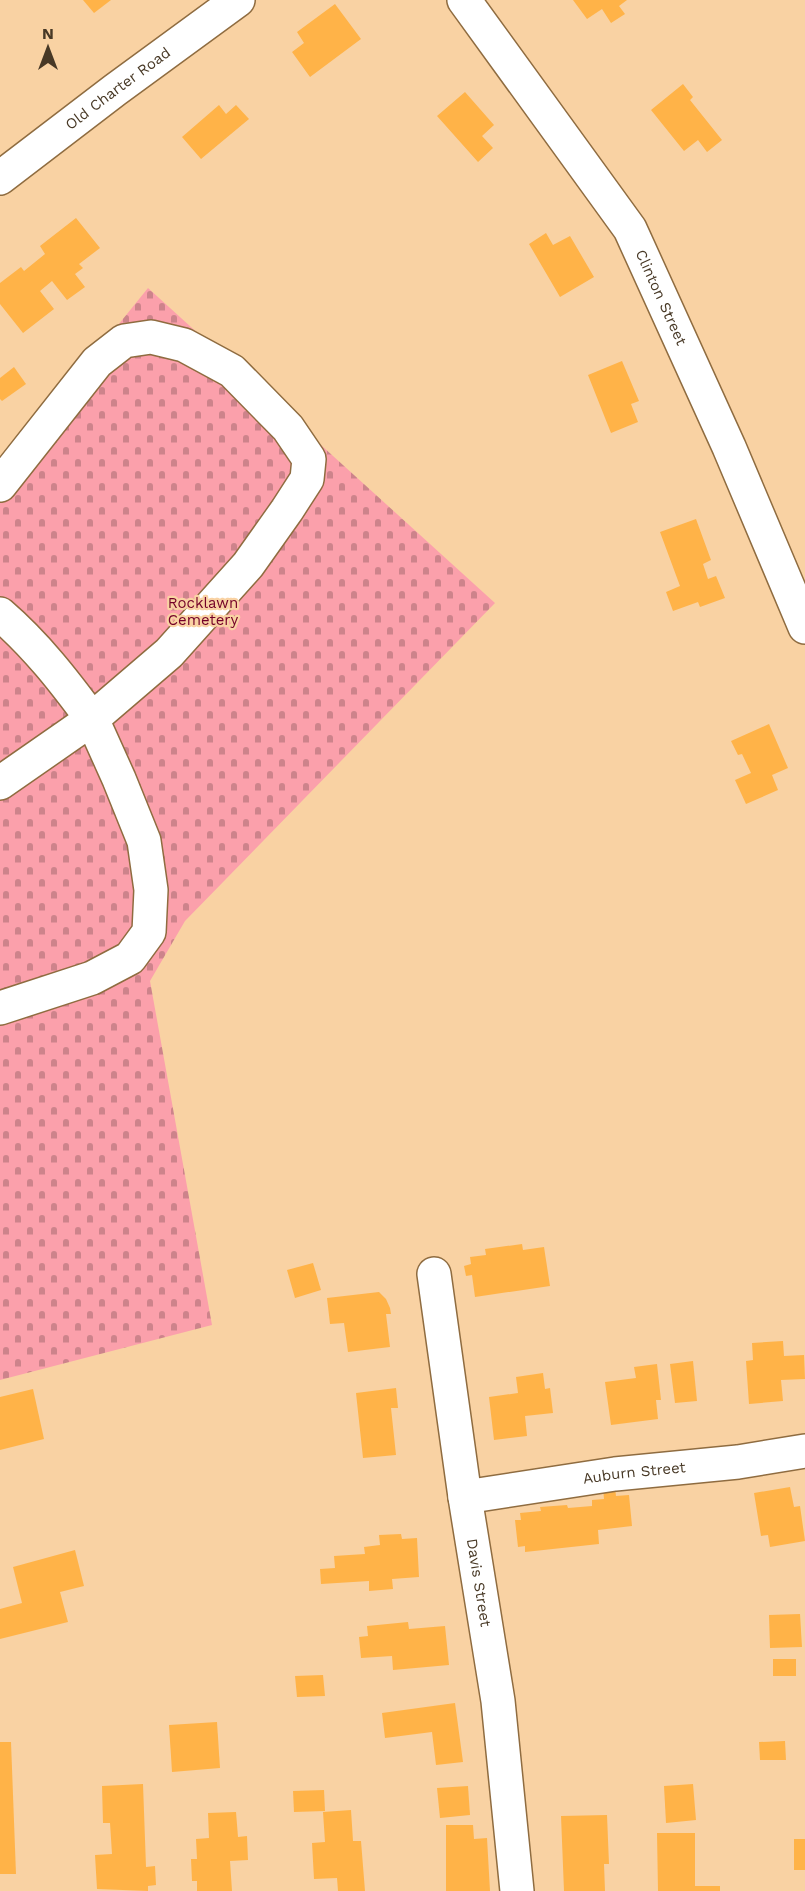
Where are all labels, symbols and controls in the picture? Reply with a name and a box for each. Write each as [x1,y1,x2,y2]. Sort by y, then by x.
north arrow [18,18,78,78]
text: N [42,24,54,43]
street label: Old Charter Road [62,43,174,134]
street label: Clinton Street [632,247,691,349]
park label: Rocklawn Cemetery [168,594,238,629]
street label: Auburn Street [582,1458,687,1488]
street label: Davis Street [463,1537,495,1629]

